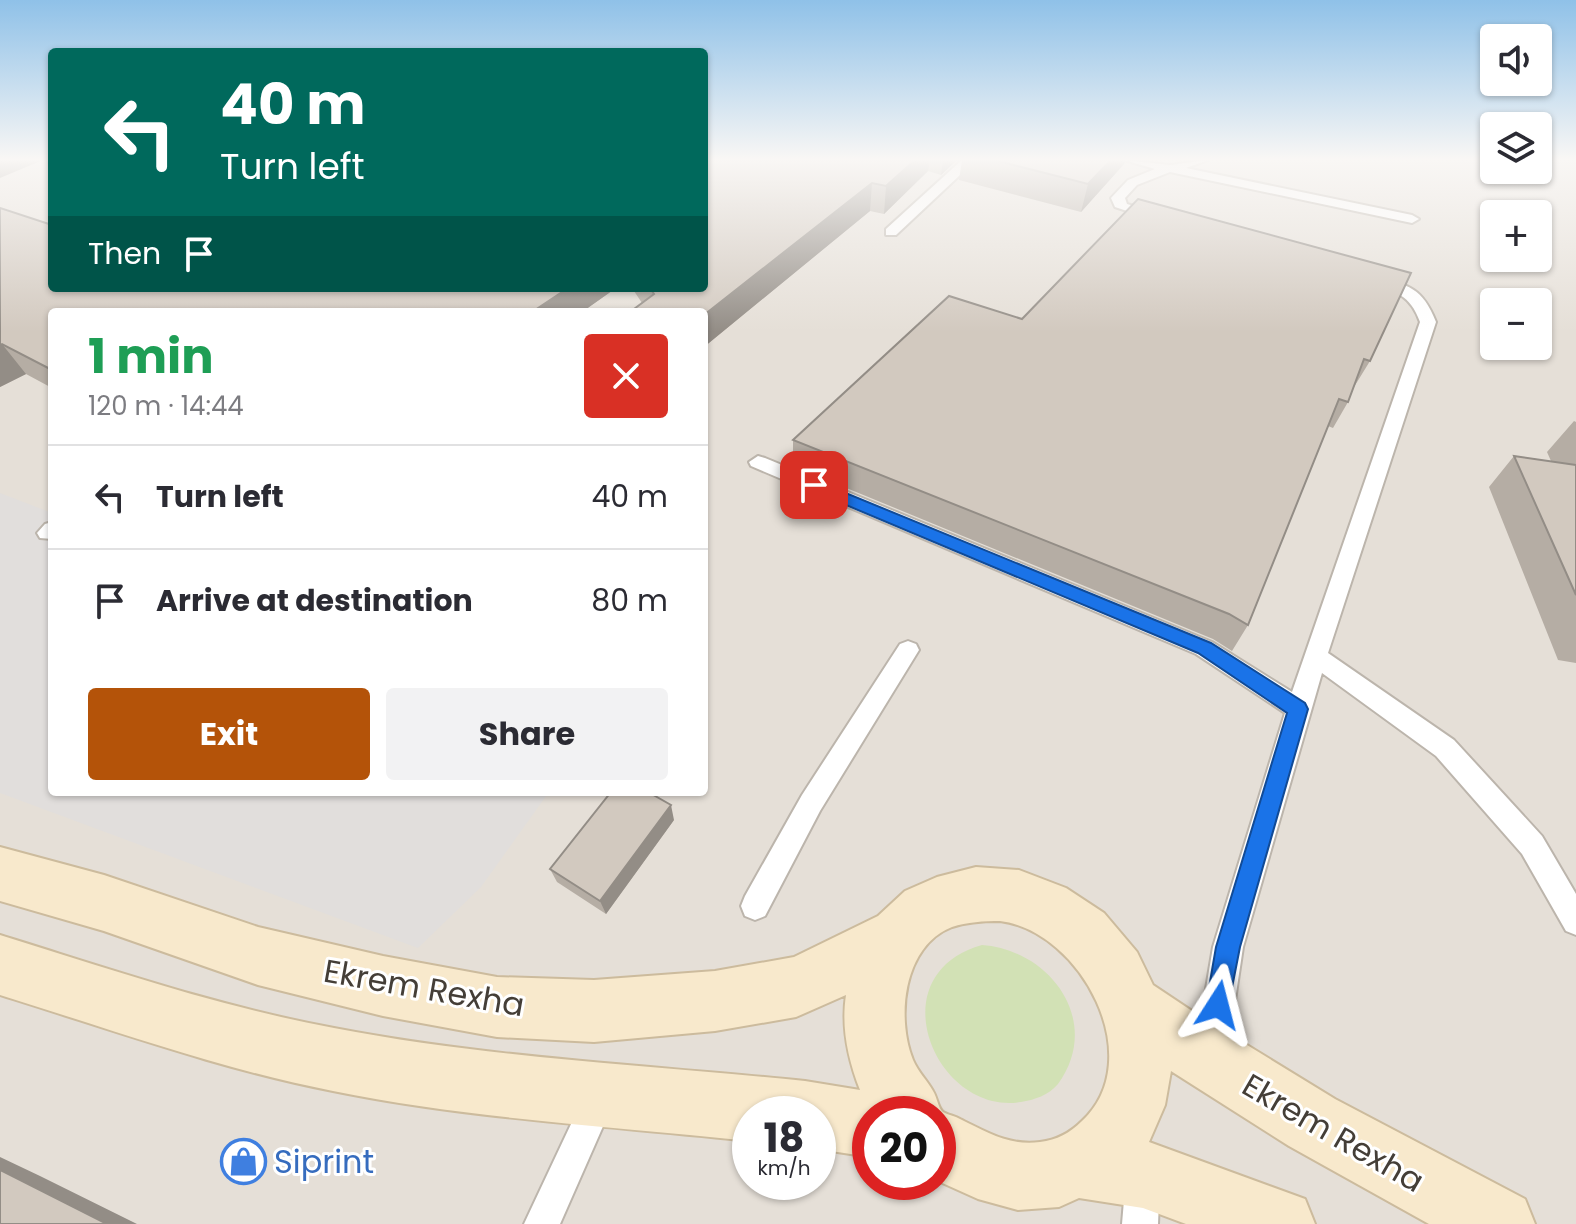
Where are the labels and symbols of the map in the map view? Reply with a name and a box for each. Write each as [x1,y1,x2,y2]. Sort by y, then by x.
pin [780,451,848,519]
street label: Ekrem Rexha [320,948,528,1027]
position arrow [1176,963,1260,1047]
street label: Ekrem Rexha [1234,1062,1432,1203]
speed limit sign: 20 [852,1096,956,1200]
shop icon: Siprint [219,1138,267,1186]
place label: Siprint [274,1139,374,1184]

